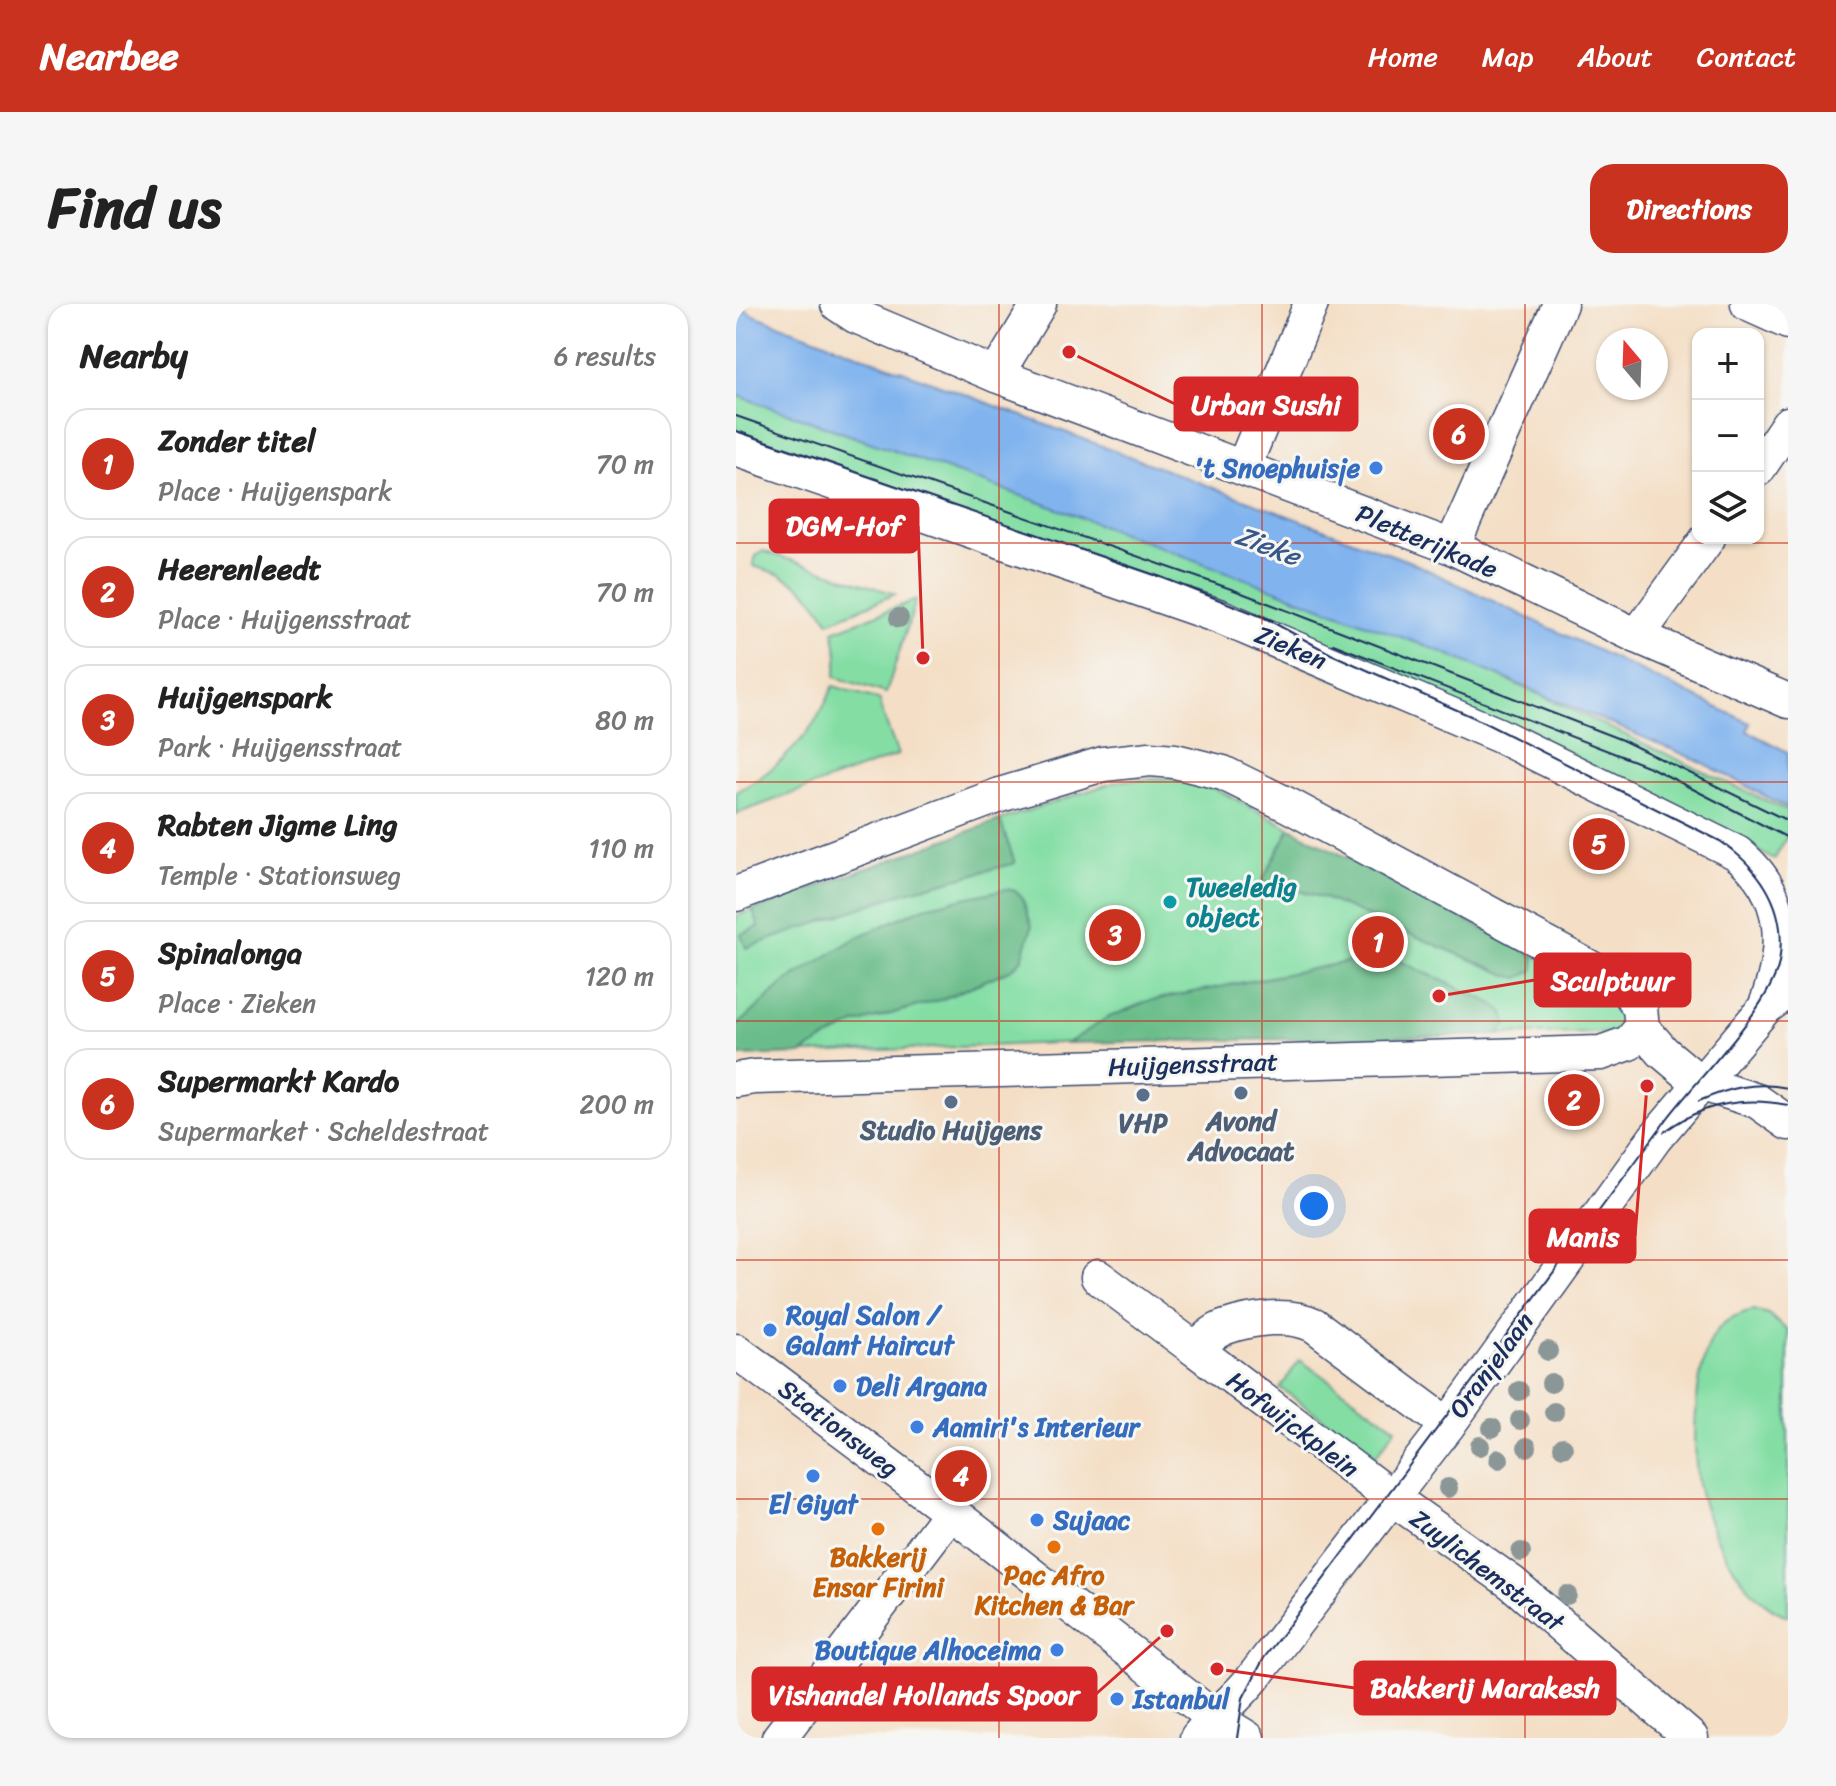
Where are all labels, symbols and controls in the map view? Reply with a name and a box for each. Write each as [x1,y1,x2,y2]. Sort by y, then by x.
text: Nearbee [40,23,179,90]
text: Home [1368,32,1438,81]
text: Map [1482,32,1533,81]
text: About [1577,32,1653,81]
text: Contact [1697,32,1796,81]
text: Find us [48,159,221,258]
button: Directions [1590,164,1788,253]
text: Nearby [80,326,188,386]
north arrow [1596,328,1668,400]
map controls [1692,328,1764,544]
button: + [1692,328,1764,400]
text: 6 results [554,333,656,379]
callout: Urban Sushi [1175,378,1357,430]
text: Urban Sushi [1191,380,1342,429]
button: − [1692,400,1764,472]
pin: 6 [1433,404,1485,464]
text: Zonder titel [158,414,316,468]
text: 1 [102,441,114,487]
text: 70 m [596,441,654,487]
place label: 't Snoephuisje [1194,445,1361,491]
marker: 't Snoephuisje [1367,459,1385,477]
text: Place · Huijgenspark [158,468,392,514]
button: layers [1692,472,1764,544]
street label: Pletterijkade [1349,490,1505,592]
callout: DGM-Hof [770,500,918,552]
text: DGM-Hof [786,501,907,550]
water label: Zieke [1228,511,1310,581]
text: Heerenleedt [158,542,321,596]
text: 2 [100,569,116,615]
text: 70 m [596,569,654,615]
text: Place · Huijgensstraat [158,596,411,642]
street label: Zieken [1247,611,1335,683]
text: Huijgenspark [158,670,332,724]
text: 3 [101,697,115,743]
text: 80 m [595,697,654,743]
text: Park · Huijgensstraat [158,724,402,770]
text: Rabten Jigme Ling [158,798,398,852]
pin: 5 [1573,814,1625,874]
text: 4 [100,825,116,871]
text: 110 m [589,825,654,871]
text: Temple · Stationsweg [158,852,401,898]
place label: Tweeledig object [1186,864,1297,940]
marker: Tweeledig object [1161,893,1179,911]
pin: 3 [1089,905,1141,965]
pin: 1 [1352,912,1404,972]
text: Spinalonga [158,926,302,980]
text: 5 [100,953,116,999]
text: 120 m [585,953,654,999]
callout: Sculptuur [1535,954,1690,1006]
text: Sculptuur [1549,956,1676,1005]
text: Place · Zieken [158,980,316,1026]
street label: Huijgensstraat [1107,1038,1279,1090]
text: Supermarkt Kardo [158,1054,399,1108]
pin: 2 [1548,1070,1600,1130]
text: 6 [101,1081,115,1127]
text: 200 m [579,1081,654,1127]
marker: Avond Advocaat [1232,1084,1250,1102]
marker: VHP [1134,1086,1152,1104]
marker: Studio Huijgens [942,1093,960,1111]
place label: Avond Advocaat [1187,1098,1295,1174]
place label: VHP [1119,1100,1168,1146]
place label: Studio Huijgens [859,1107,1043,1153]
text: Supermarket · Scheldestraat [158,1108,489,1154]
your location [1294,1186,1334,1226]
callout: Manis [1530,1210,1635,1262]
text: Manis [1546,1212,1620,1261]
place label: Royal Salon / Galant Haircut [785,1292,955,1368]
street label: Oranjelaan [1436,1302,1546,1428]
marker: Royal Salon / Galant Haircut [761,1321,779,1339]
street label: Hofwijckplein [1216,1358,1370,1490]
place label: Deli Argana [856,1363,987,1409]
street label: Stationsweg [768,1367,910,1489]
marker: Deli Argana [831,1377,849,1395]
place label: Aamiri's Interieur [932,1404,1142,1450]
marker: Aamiri's Interieur [908,1418,926,1436]
pin: 4 [935,1446,987,1506]
marker: El Giyat [804,1467,822,1485]
place label: El Giyat [769,1481,859,1527]
street label: Zuylichemstraat [1399,1496,1576,1645]
place label: Sujaac [1052,1497,1131,1543]
marker: Sujaac [1028,1511,1046,1529]
marker: Bakkerij Ensar Firini [869,1520,887,1538]
place label: Bakkerij Ensar Firini [812,1534,945,1610]
marker: Pac Afro Kitchen & Bar [1045,1538,1063,1556]
place label: Pac Afro Kitchen & Bar [974,1552,1136,1628]
place label: Boutique Alhoceima [815,1627,1042,1673]
marker: Boutique Alhoceima [1048,1641,1066,1659]
callout: Bakkerij Marakesh [1355,1662,1615,1714]
text: Bakkerij Marakesh [1370,1663,1600,1712]
callout: Vishandel Hollands Spoor [753,1668,1096,1720]
text: Vishandel Hollands Spoor [768,1670,1082,1719]
place label: Istanbul [1131,1676,1231,1722]
marker: Istanbul [1108,1690,1126,1708]

